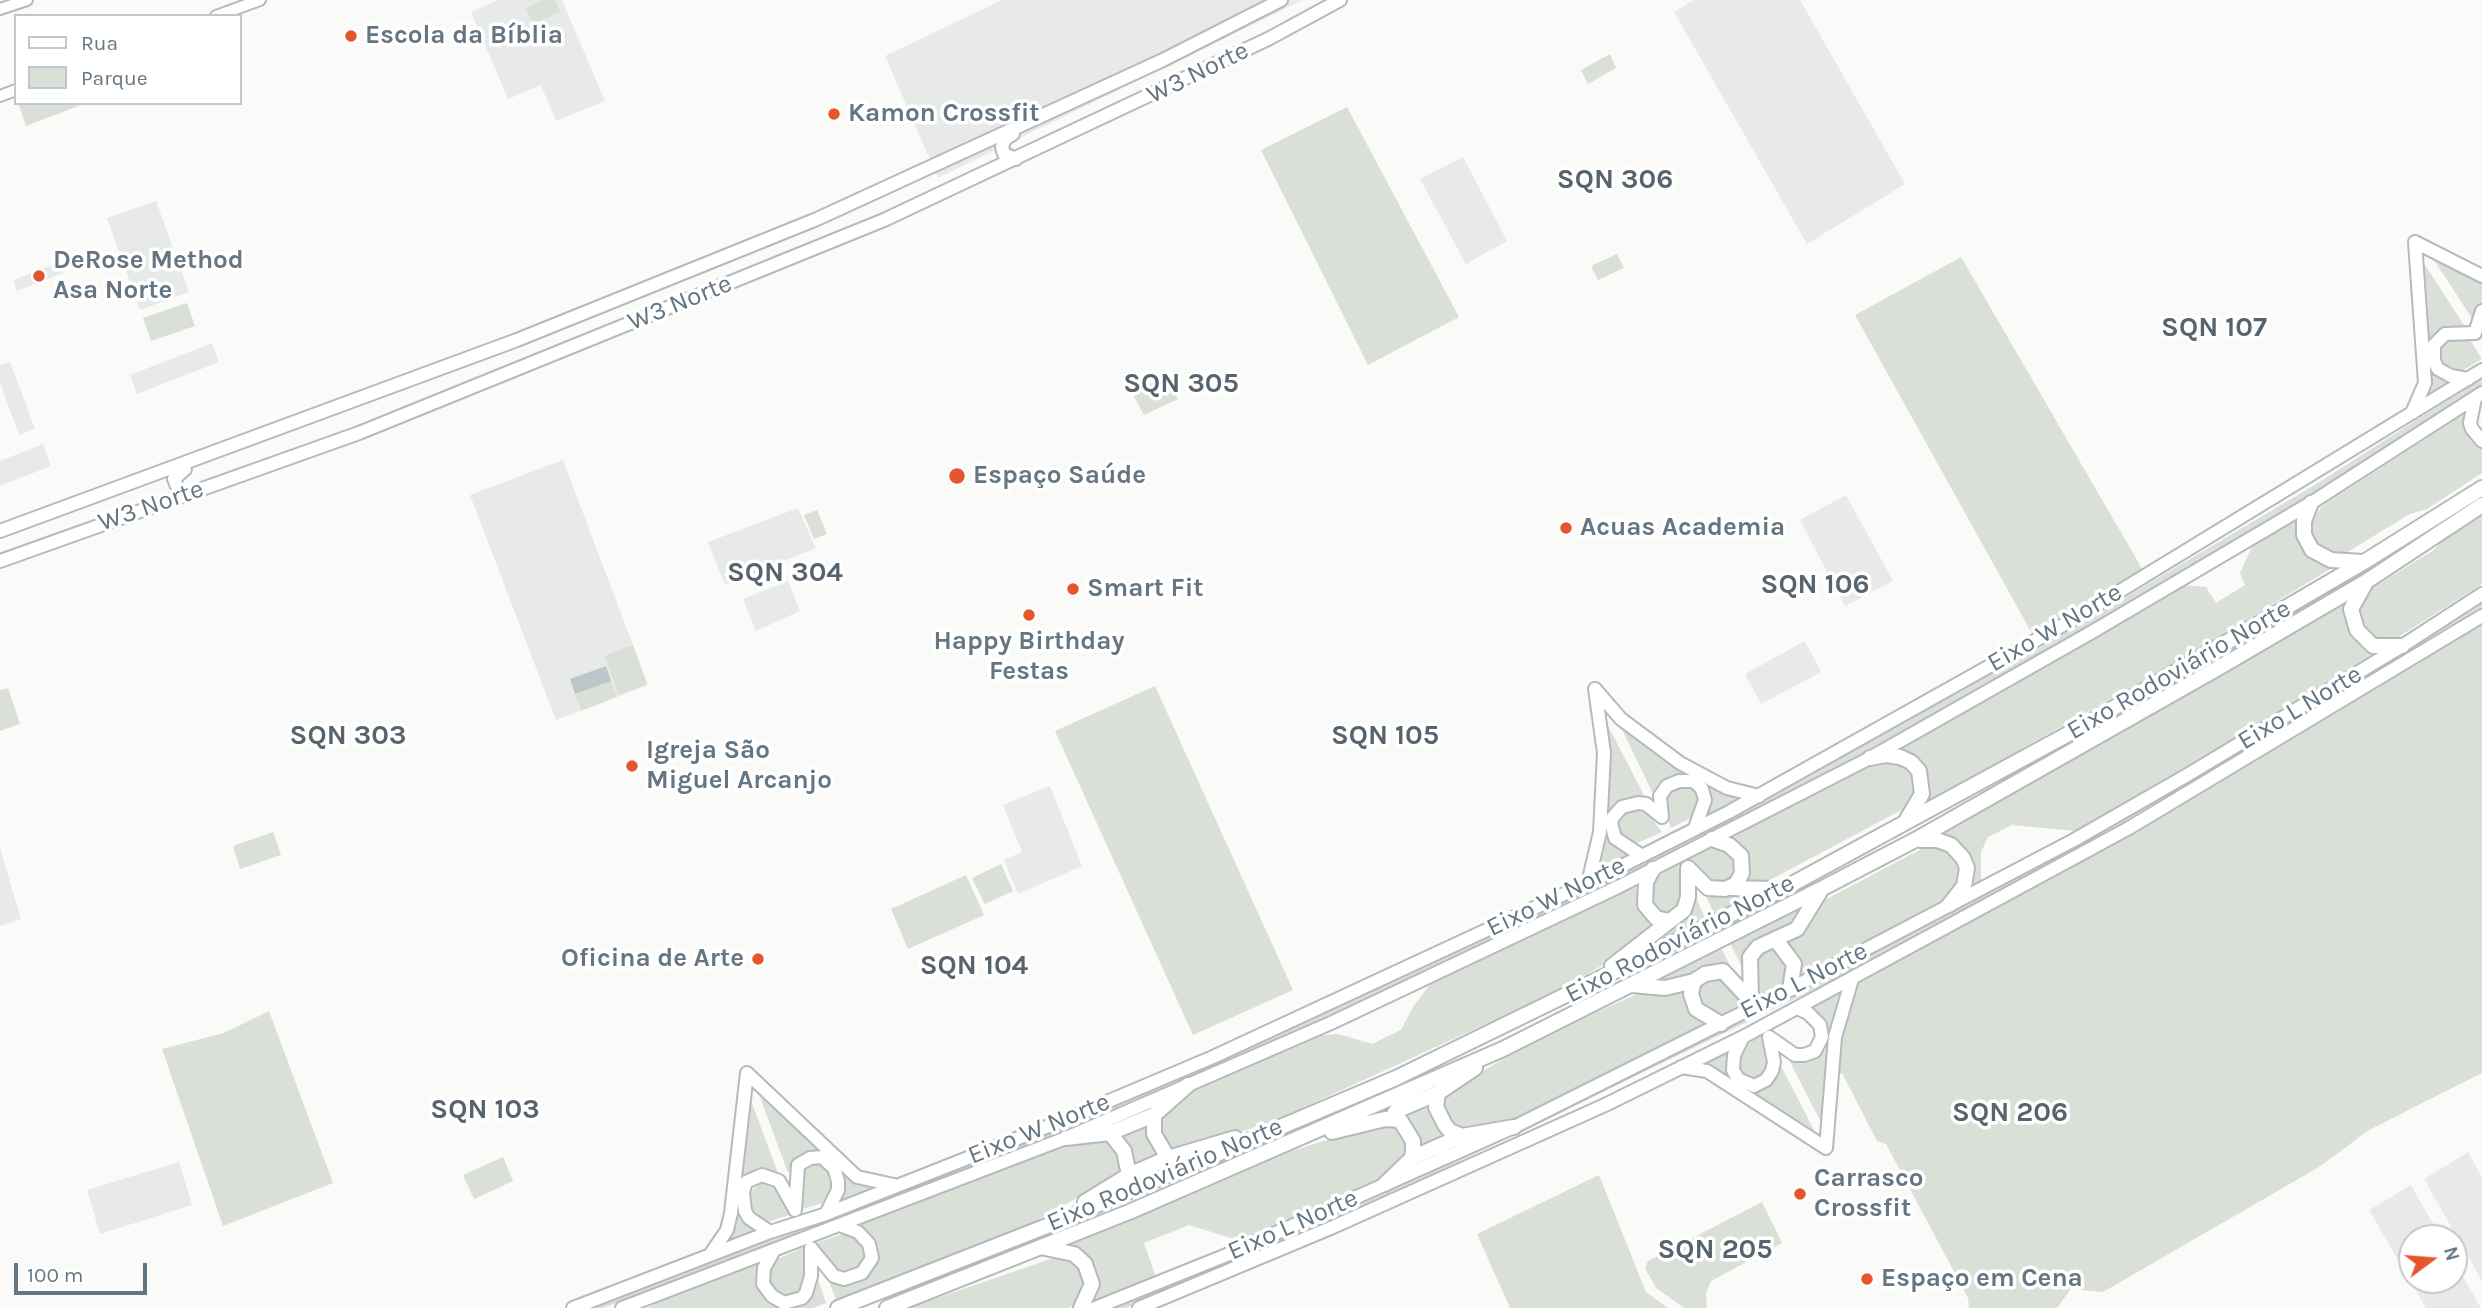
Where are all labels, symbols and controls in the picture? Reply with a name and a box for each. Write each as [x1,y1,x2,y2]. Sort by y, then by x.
legend [14,14,242,105]
place label: Escola da Bíblia [365,20,563,52]
marker: Escola da Bíblia [343,28,359,44]
text: Rua [81,31,118,55]
street label: W3 Norte [1142,35,1254,111]
text: Parque [81,66,148,90]
place label: Kamon Crossfit [848,98,1040,130]
marker: Kamon Crossfit [826,106,842,122]
district label: SQN 306 [1557,163,1673,197]
place label: DeRose Method Asa Norte [53,245,244,306]
marker: DeRose Method Asa Norte [31,268,47,284]
street label: W3 Norte [623,268,737,338]
district label: SQN 107 [2161,311,2267,345]
district label: SQN 305 [1123,367,1239,401]
place label: Espaço Saúde [973,460,1146,492]
marker: Espaço Saúde [947,466,967,486]
street label: W3 Norte [94,473,208,539]
place label: Acuas Academia [1580,512,1785,544]
marker: Acuas Academia [1558,520,1574,536]
district label: SQN 304 [727,556,843,590]
district label: SQN 106 [1761,568,1869,602]
place label: Smart Fit [1087,573,1203,605]
street label: Eixo W Norte [1982,577,2128,679]
marker: Smart Fit [1065,581,1081,597]
street label: Eixo Rodoviário Norte [2062,593,2296,747]
marker: Happy Birthday Festas [1021,607,1037,623]
place label: Happy Birthday Festas [933,626,1125,688]
street label: Eixo L Norte [2232,659,2368,757]
district label: SQN 303 [290,719,406,753]
district label: SQN 105 [1331,719,1439,753]
place label: Igreja São Miguel Arcanjo [646,735,832,796]
marker: Igreja São Miguel Arcanjo [624,758,640,774]
street label: Eixo W Norte [1482,850,1630,944]
street label: Eixo Rodoviário Norte [1560,868,1800,1010]
street label: Eixo L Norte [1735,936,1873,1026]
place label: Oficina de Arte [561,943,744,975]
district label: SQN 104 [920,949,1028,983]
marker: Oficina de Arte [750,951,766,967]
street label: Eixo W Norte [964,1086,1114,1172]
district label: SQN 103 [430,1093,540,1127]
district label: SQN 206 [1952,1096,2068,1130]
street label: Eixo Rodoviário Norte [1042,1111,1288,1239]
place label: Carrasco Crossfit [1814,1163,1923,1224]
street label: Eixo L Norte [1223,1183,1363,1267]
marker: Carrasco Crossfit [1792,1186,1808,1202]
north arrow [2398,1224,2468,1294]
district label: SQN 205 [1657,1233,1773,1267]
text: N [2439,1244,2464,1263]
scale bar [18,1248,150,1292]
text: 100 m [27,1263,84,1287]
place label: Espaço em Cena [1881,1263,2083,1295]
marker: Espaço em Cena [1859,1271,1875,1287]

